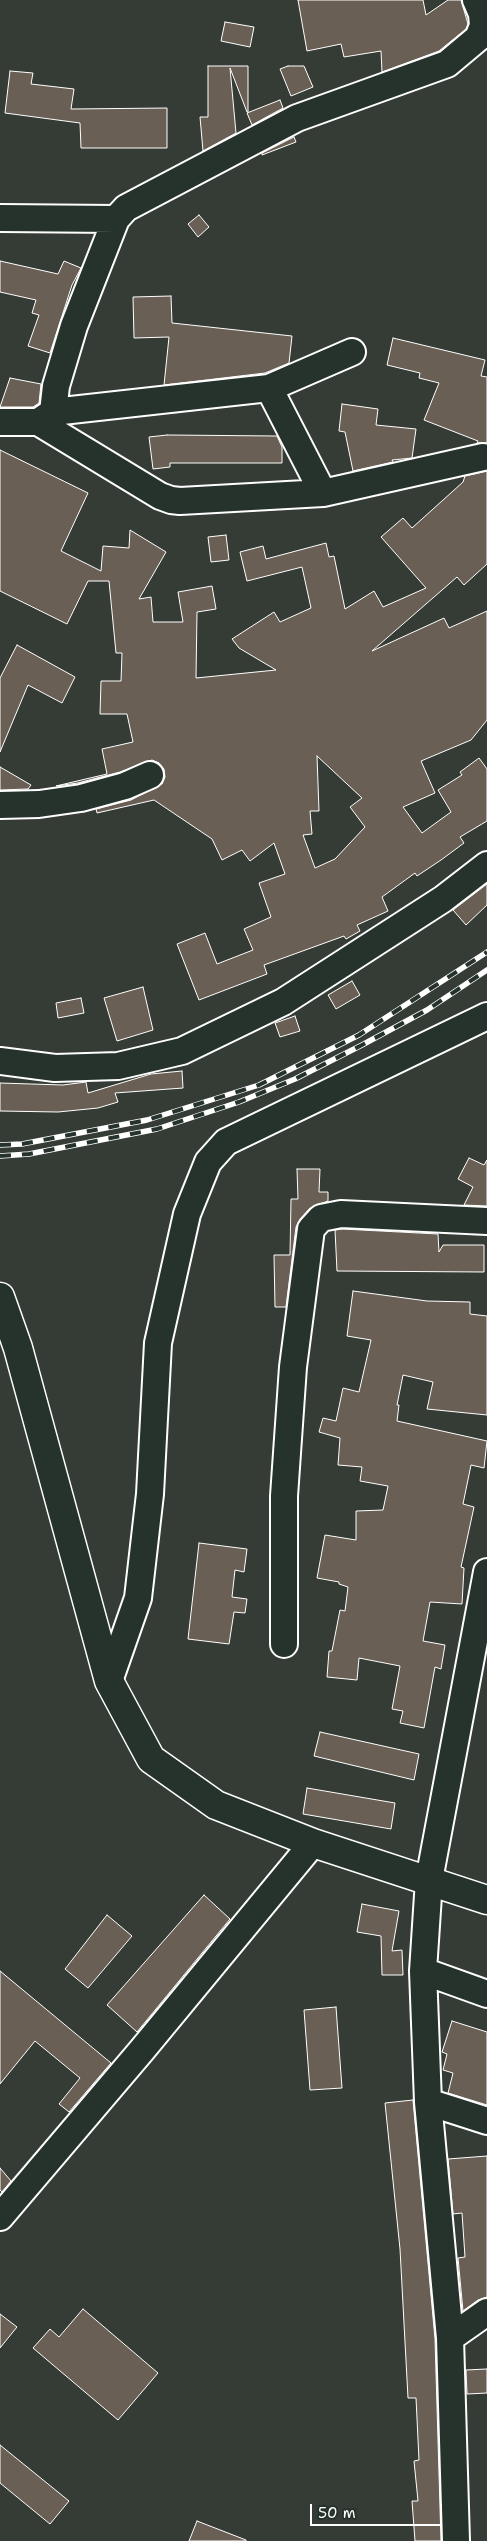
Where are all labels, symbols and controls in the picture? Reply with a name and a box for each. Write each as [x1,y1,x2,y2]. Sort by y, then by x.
scale bar [312,2494,444,2526]
text: 50 m [318,2503,356,2523]

